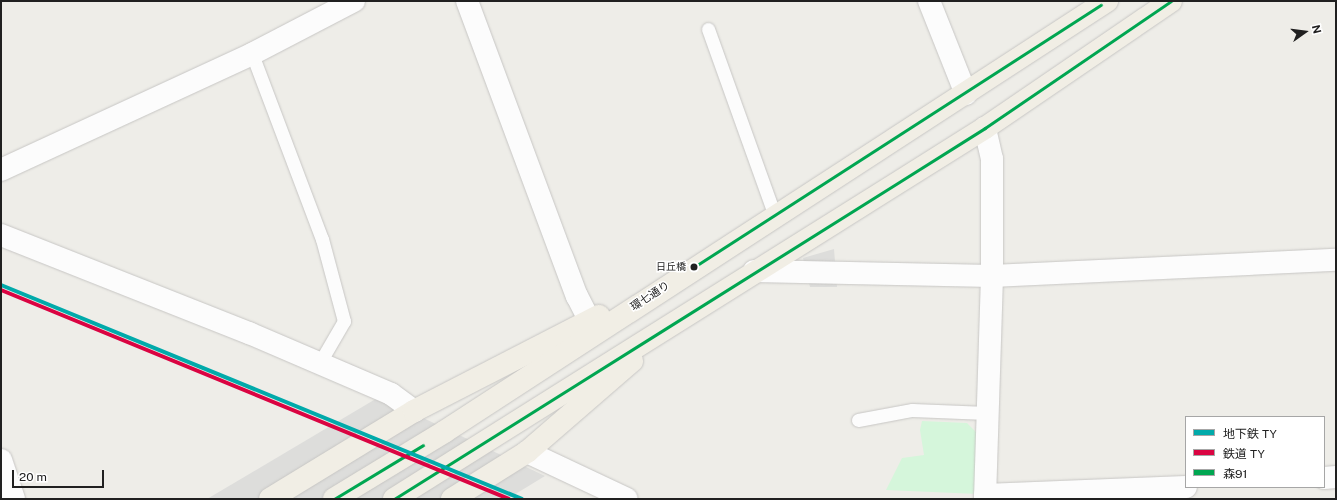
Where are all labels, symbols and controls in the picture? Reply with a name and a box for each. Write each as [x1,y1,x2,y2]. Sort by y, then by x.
north arrow [1285,12,1325,52]
text: N [1310,23,1324,35]
place label: 日丘橋 [656,261,686,273]
marker: 日丘橋 [689,262,699,272]
street label: 環七通り [628,278,672,314]
legend [1185,416,1325,488]
text: 地下鉄 TY [1223,427,1277,441]
text: 鉄道 TY [1223,447,1265,461]
scale bar [14,462,106,488]
text: 森91 [1223,467,1247,481]
text: 20 m [19,470,47,484]

